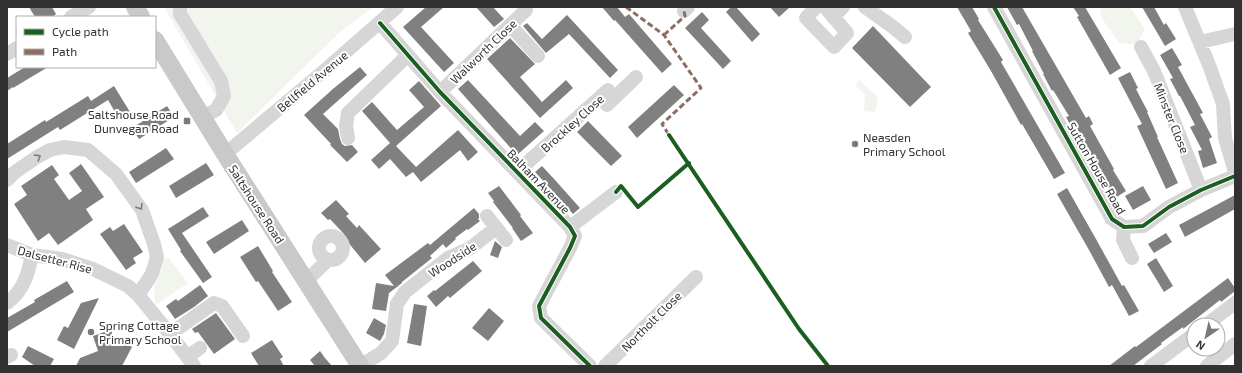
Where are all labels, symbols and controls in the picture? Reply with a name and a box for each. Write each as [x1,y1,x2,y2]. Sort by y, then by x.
legend [16,16,156,68]
street label: Walworth Close [447,16,519,86]
text: Cycle path [52,24,109,38]
text: Path [52,44,77,58]
street label: Bellfield Avenue [274,47,350,115]
street label: Minster Close [1152,81,1192,155]
street label: Brockley Close [538,91,606,155]
place label: Saltshouse Road Dunvegan Road [88,107,179,135]
marker: Saltshouse Road Dunvegan Road [182,116,192,126]
street label: Sutton House Road [1065,120,1129,216]
place label: Neasden Primary School [863,130,946,158]
marker: Neasden Primary School [850,139,860,149]
street label: Balham Avenue [505,146,573,216]
one-way arrow [34,154,41,161]
street label: Saltshouse Road [226,162,288,246]
one-way arrow [135,203,142,210]
street label: Woodside [426,238,478,280]
street label: Dalsetter Rise [16,242,94,276]
street label: Northolt Close [618,288,684,354]
north arrow [1186,317,1226,357]
place label: Spring Cottage Primary School [99,318,182,346]
marker: Spring Cottage Primary School [86,327,96,337]
text: N [1193,338,1207,353]

